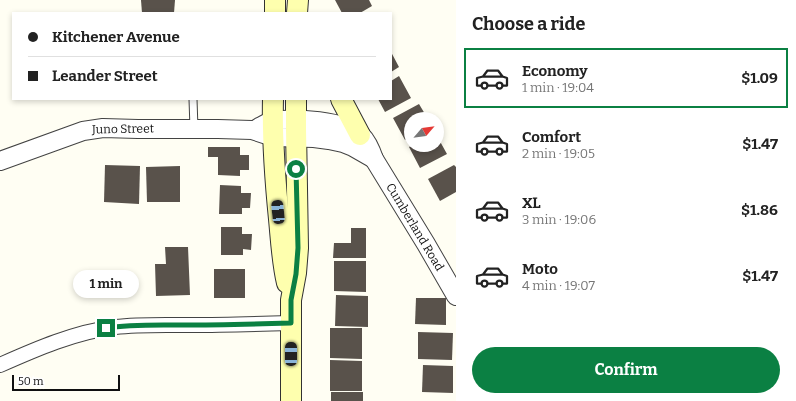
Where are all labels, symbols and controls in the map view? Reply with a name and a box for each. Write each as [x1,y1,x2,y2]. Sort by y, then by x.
text: Choose a ride [472,13,585,35]
text: Kitchener Avenue [52,28,180,46]
icon: car [474,60,510,96]
text: Economy [522,62,588,80]
text: Leander Street [52,67,158,85]
text: $1.09 [741,69,778,87]
text: 1 min · 19:04 [522,80,594,95]
north arrow [404,112,444,152]
map controls [404,112,444,152]
street label: Juno Street [91,121,155,137]
icon: car [474,126,510,162]
text: Comfort [522,128,581,146]
text: $1.47 [742,135,778,153]
text: 2 min · 19:05 [522,146,595,161]
route start [287,160,305,178]
street label: Cumberland Road [383,181,447,273]
icon: car [474,192,510,228]
text: XL [522,194,541,212]
car [271,199,285,225]
text: $1.86 [741,201,778,219]
text: 3 min · 19:06 [522,212,596,227]
icon: car [474,258,510,294]
text: Moto [522,260,558,278]
text: $1.47 [742,267,778,285]
callout: 1 min [73,270,139,298]
text: 1 min [90,276,122,291]
text: 4 min · 19:07 [522,278,595,293]
route end [97,319,115,337]
car [285,342,297,366]
button: Confirm [472,347,780,393]
scale bar [12,373,120,392]
text: 50 m [18,375,44,388]

